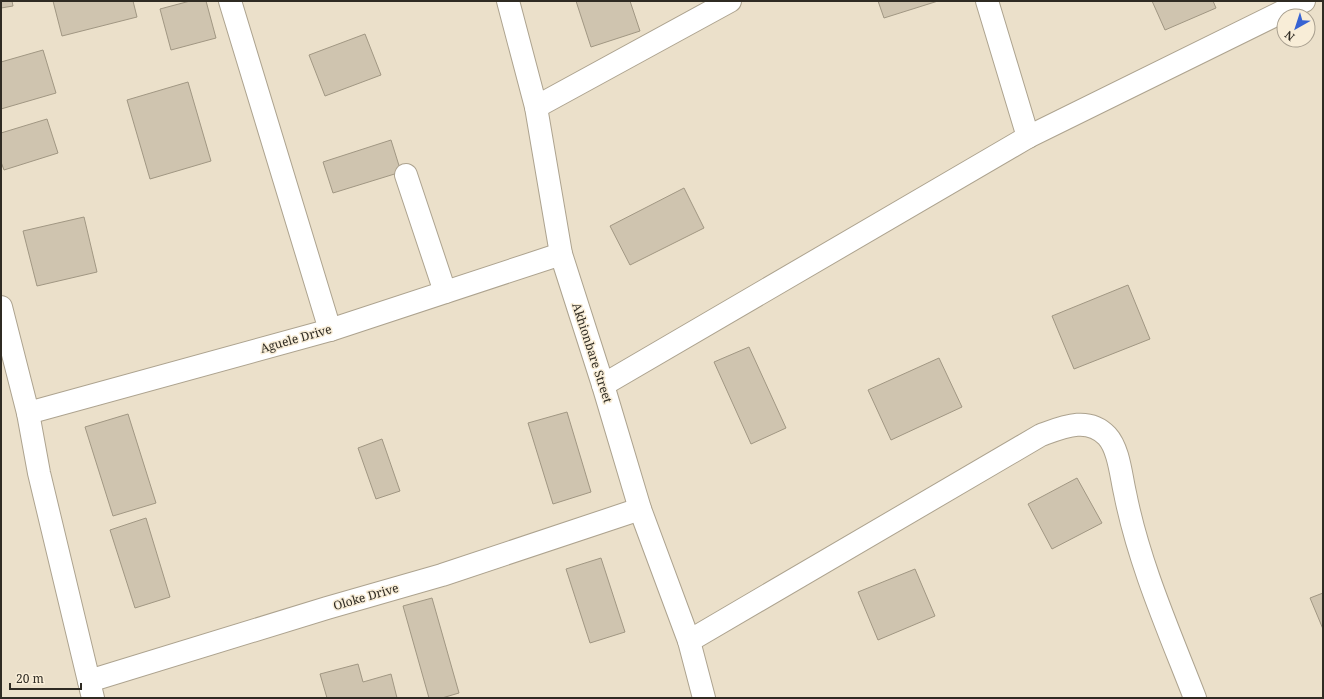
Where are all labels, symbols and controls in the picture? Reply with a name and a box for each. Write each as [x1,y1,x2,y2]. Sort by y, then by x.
north arrow [1276,8,1316,48]
text: N [1281,27,1297,45]
street label: Akhionbare Street [568,301,617,405]
street label: Aguele Drive [258,320,334,357]
street label: Oloke Drive [331,579,401,614]
scale bar [10,665,81,691]
text: 20 m [16,670,44,687]

